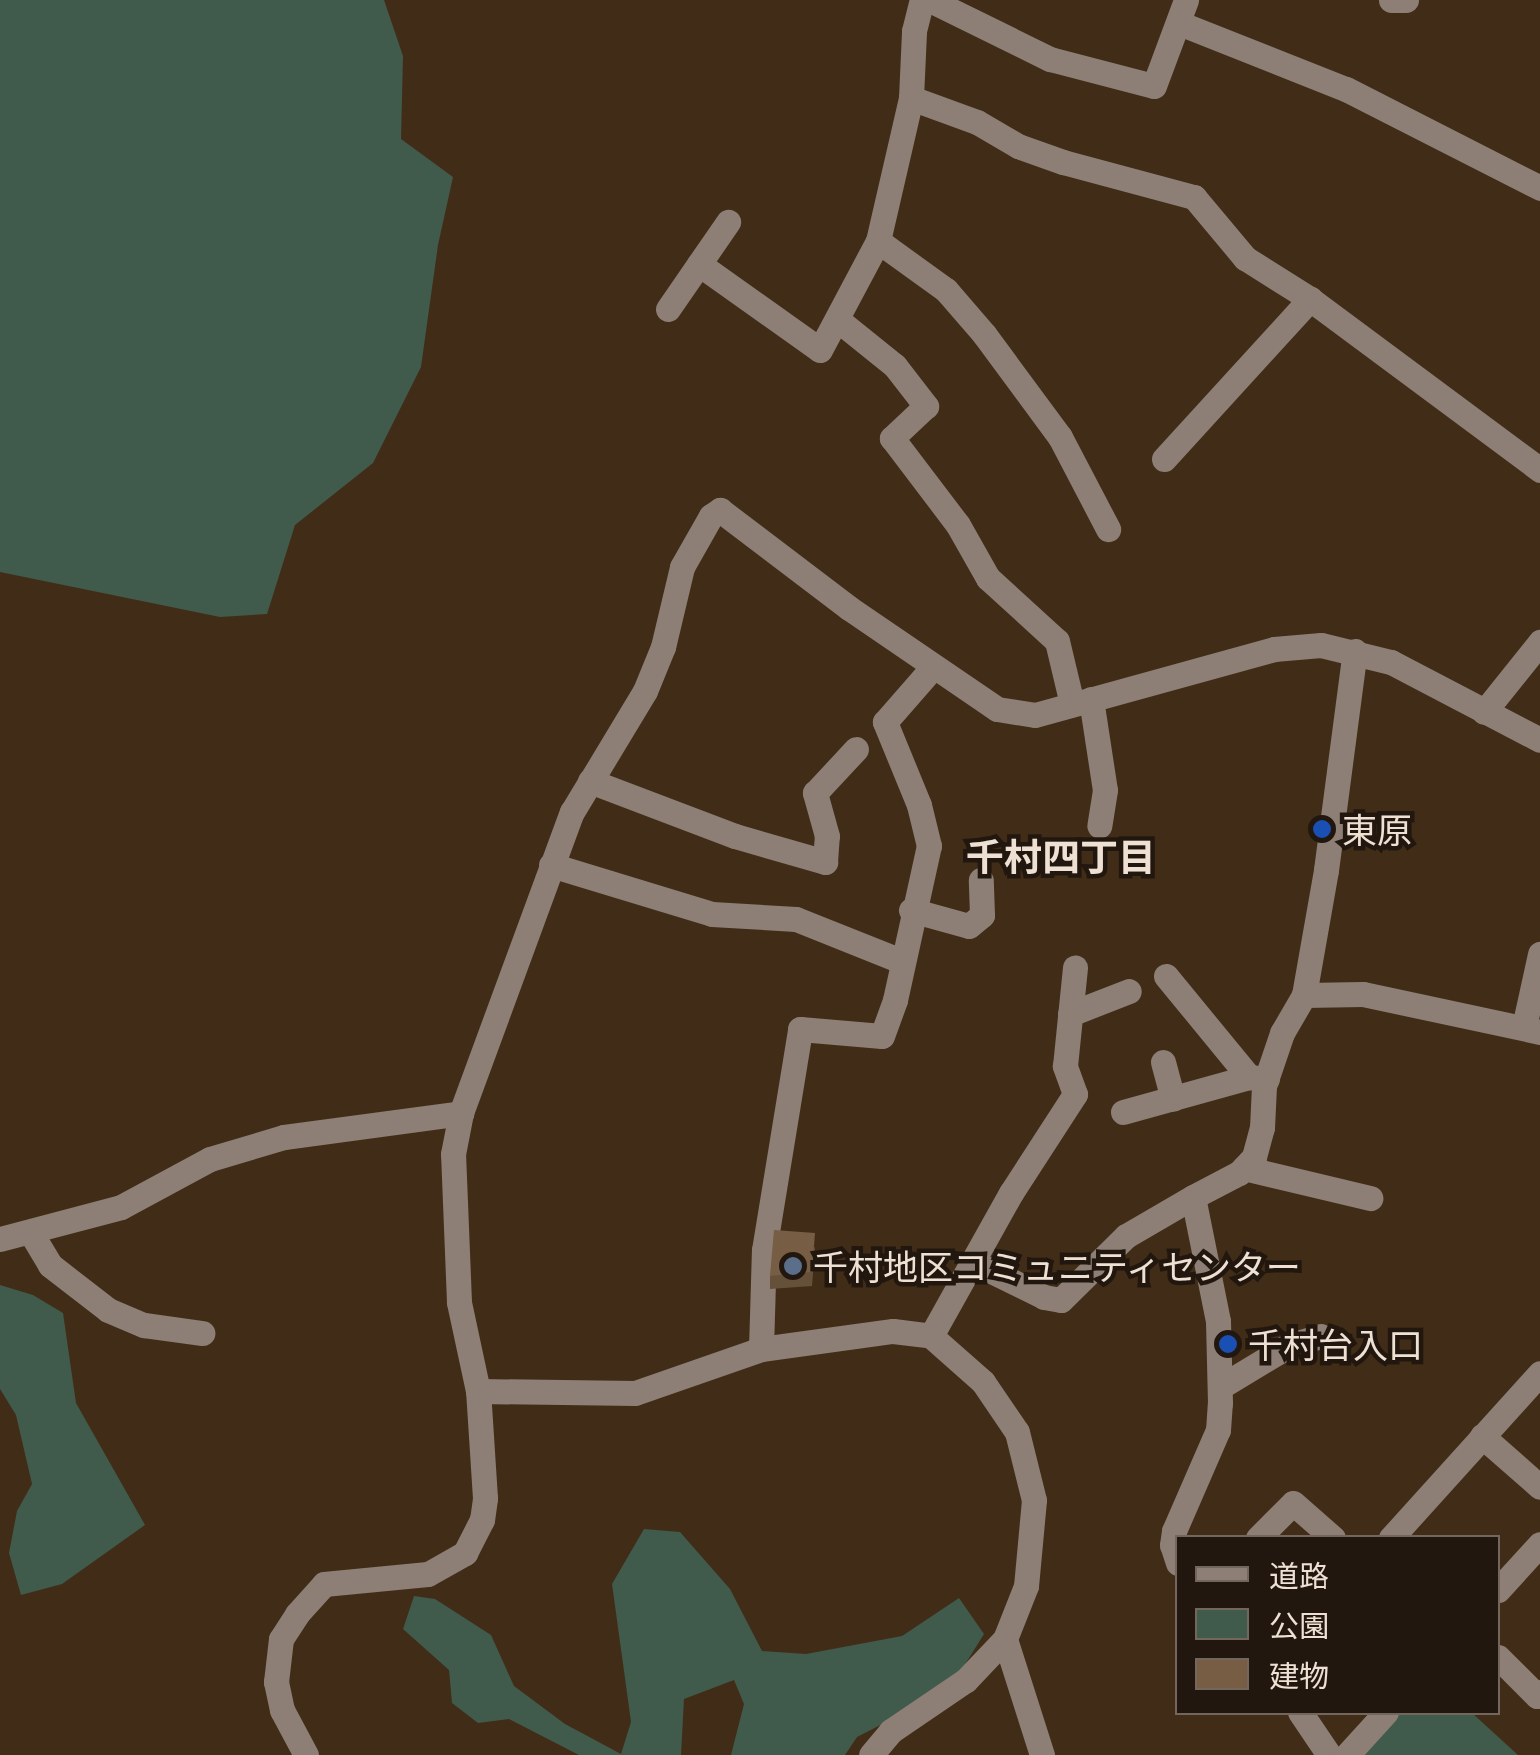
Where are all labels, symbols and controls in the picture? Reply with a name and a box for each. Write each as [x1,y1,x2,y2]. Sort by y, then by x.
place label: 東原 [1342,808,1412,850]
marker: 東原 [1311,818,1333,840]
district label: 千村四丁目 [966,833,1156,879]
place label: 千村地区コミュニティセンター [813,1245,1303,1287]
marker: 千村地区コミュニティセンター [782,1255,804,1277]
place label: 千村台入口 [1248,1323,1423,1365]
marker: 千村台入口 [1217,1333,1239,1355]
legend [1175,1535,1500,1715]
text: 道路 [1269,1556,1329,1593]
text: 公園 [1269,1606,1329,1643]
text: 建物 [1269,1656,1329,1693]

